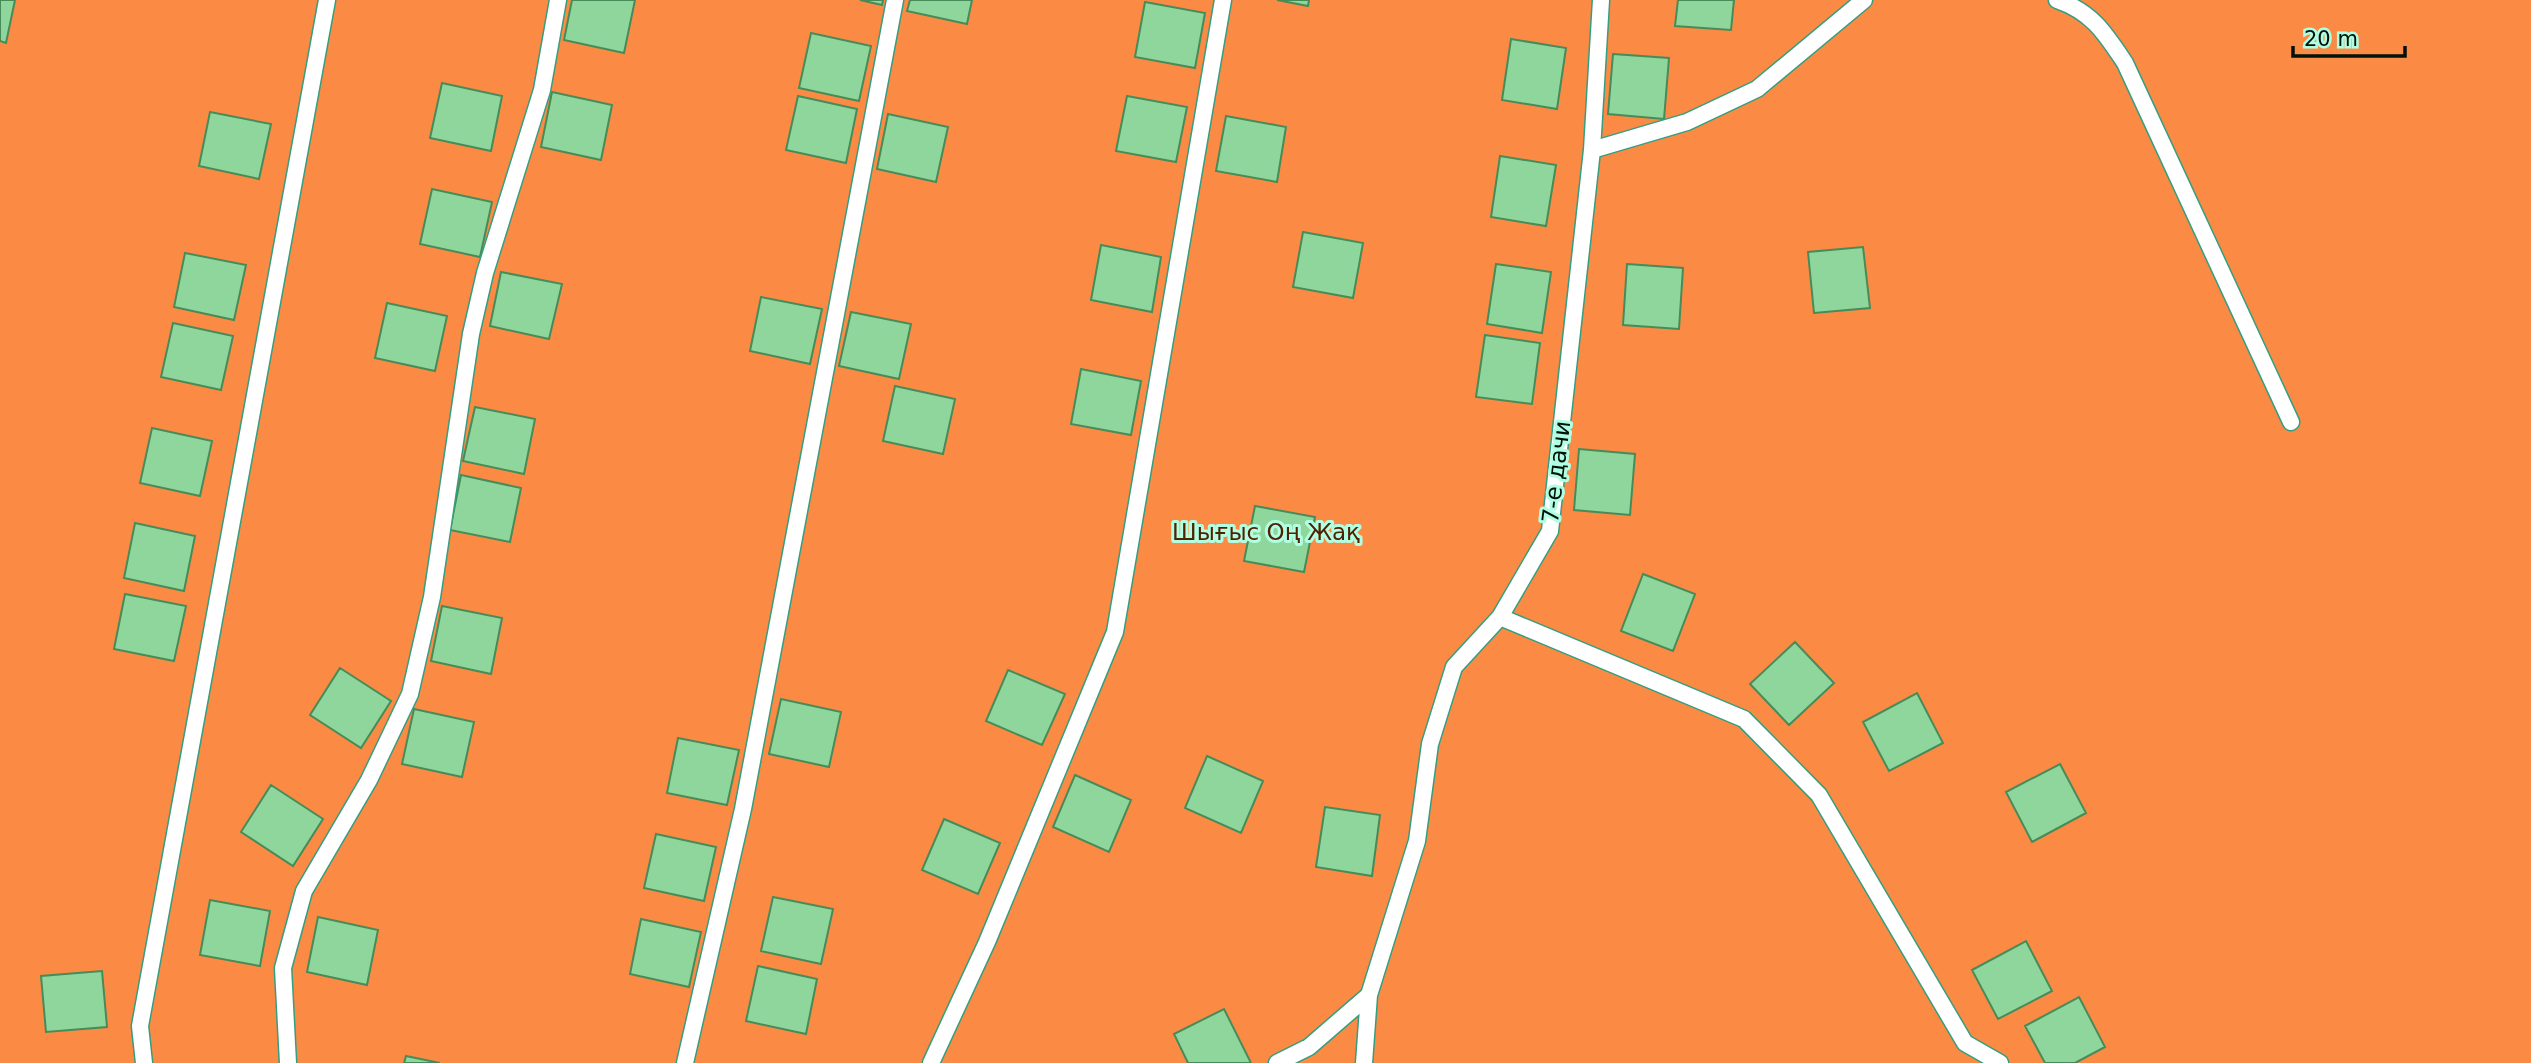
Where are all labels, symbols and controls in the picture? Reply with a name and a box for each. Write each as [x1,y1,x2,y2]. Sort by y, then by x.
scale bar [2293,14,2405,58]
text: 20 m [2304,27,2358,51]
street label: 7-е дачи [1537,419,1575,525]
park label: Шығыс Оң Жақ [1172,519,1360,545]

